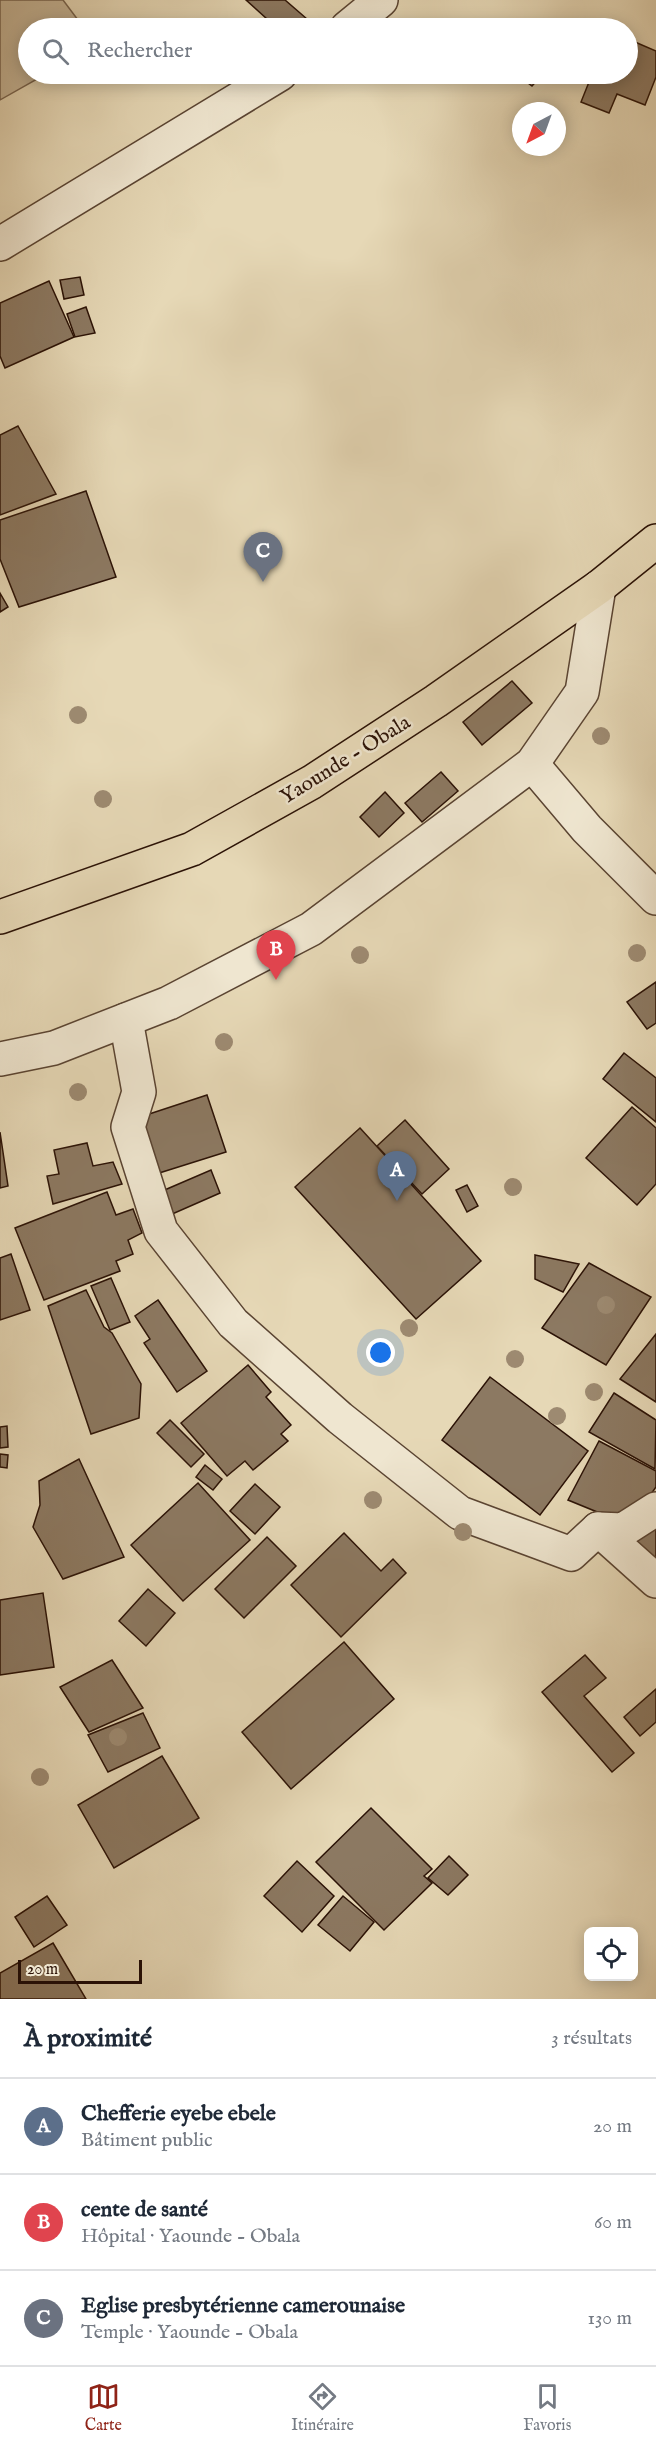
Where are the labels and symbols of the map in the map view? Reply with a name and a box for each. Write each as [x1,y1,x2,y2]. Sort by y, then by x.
north arrow [512,102,566,156]
pin: C [244,532,282,582]
street label: Yaounde - Obala [276,709,417,811]
pin: B [256,930,296,980]
pin: A [378,1152,416,1201]
your location [366,1338,395,1367]
scale bar [18,1957,142,1984]

